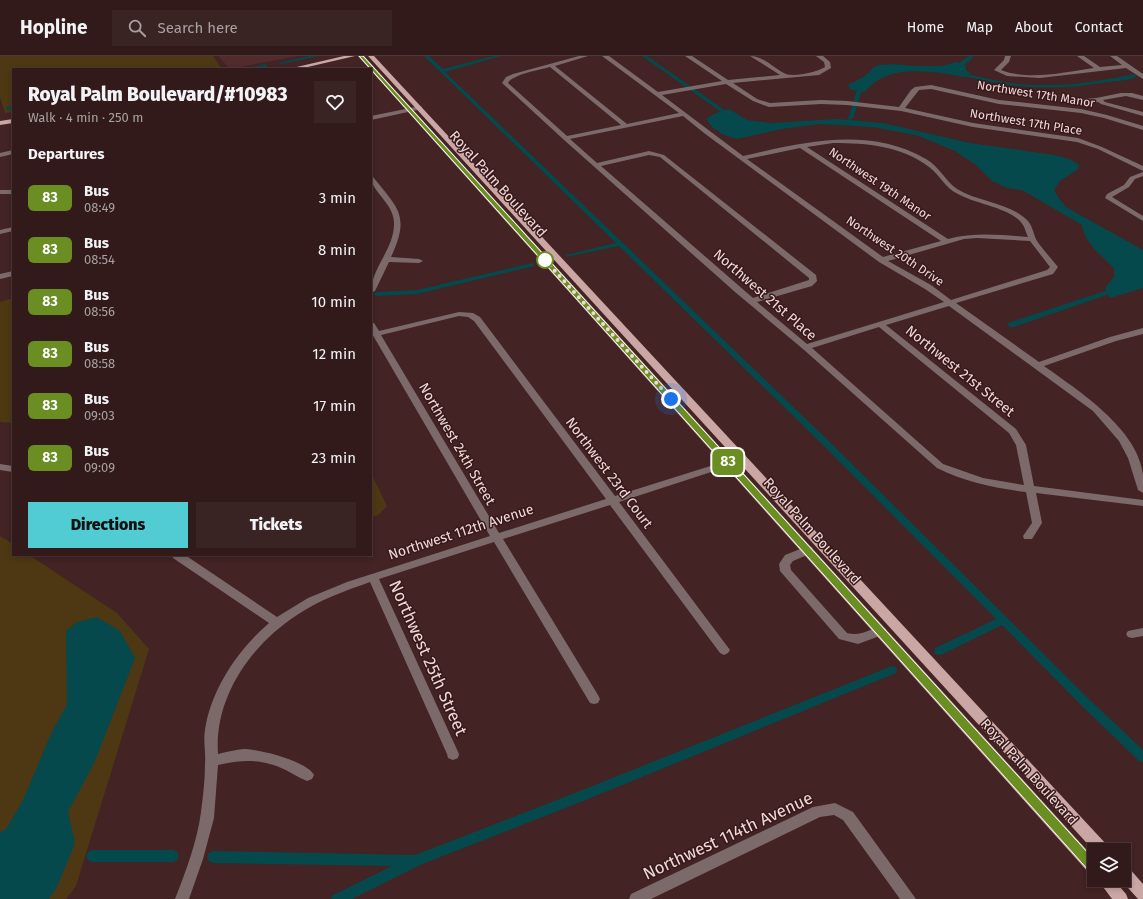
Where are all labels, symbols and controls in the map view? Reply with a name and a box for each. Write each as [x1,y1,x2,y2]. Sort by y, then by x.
search box [112,10,392,46]
text: Hopline [20,16,88,39]
icon: search [126,17,148,39]
text: Search here [158,19,238,37]
text: Home [907,19,944,36]
text: Map [966,19,993,36]
text: About [1015,19,1053,36]
text: Contact [1075,19,1123,36]
street label: Northwest 17th Manor [976,78,1096,110]
button: heart [314,81,356,123]
text: Royal Palm Boulevard/#10983 [28,83,288,106]
street label: Northwest 17th Place [969,106,1083,138]
text: Walk · 4 min · 250 m [28,110,143,125]
street label: Royal Palm Boulevard [446,127,550,241]
text: Departures [28,145,105,163]
street label: Northwest 19th Manor [826,145,934,224]
text: Bus [84,182,109,200]
text: 83 [42,189,58,206]
text: 3 min [319,189,356,207]
text: 08:49 [84,200,115,215]
street label: Northwest 20th Drive [844,213,946,289]
text: Bus [84,234,109,252]
text: 83 [42,241,58,258]
text: 8 min [318,241,356,259]
street label: Northwest 21st Place [710,246,820,344]
unlabelled marker [536,251,554,269]
text: 08:54 [84,252,115,267]
text: Bus [84,286,109,304]
text: 83 [42,293,58,310]
text: 10 min [311,293,356,311]
text: 08:56 [84,304,115,319]
street label: Northwest 21st Street [902,322,1019,421]
text: Bus [84,338,109,356]
text: 83 [42,345,58,362]
text: 12 min [312,345,356,363]
text: 08:58 [84,356,115,371]
street label: Northwest 24th Street [415,380,499,509]
your location [661,389,681,409]
text: Bus [84,390,109,408]
text: 83 [42,397,58,414]
text: 17 min [313,397,356,415]
text: 09:03 [84,408,115,423]
street label: Northwest 23rd Court [562,414,657,533]
text: Bus [84,442,109,460]
text: 83 [42,449,58,466]
text: 23 min [311,449,356,467]
line badge: 83 [710,449,746,475]
text: 83 [720,453,736,470]
text: 09:09 [84,460,115,475]
street label: Royal Palm Boulevard [760,474,864,588]
street label: Northwest 112th Avenue [386,500,536,564]
button: Directions [28,502,188,548]
button: Tickets [196,502,356,548]
street label: Northwest 25th Street [384,577,472,740]
street label: Royal Palm Boulevard [977,715,1081,829]
street label: Northwest 114th Avenue [640,787,816,885]
map controls [1087,843,1131,887]
button: layers [1087,843,1131,887]

